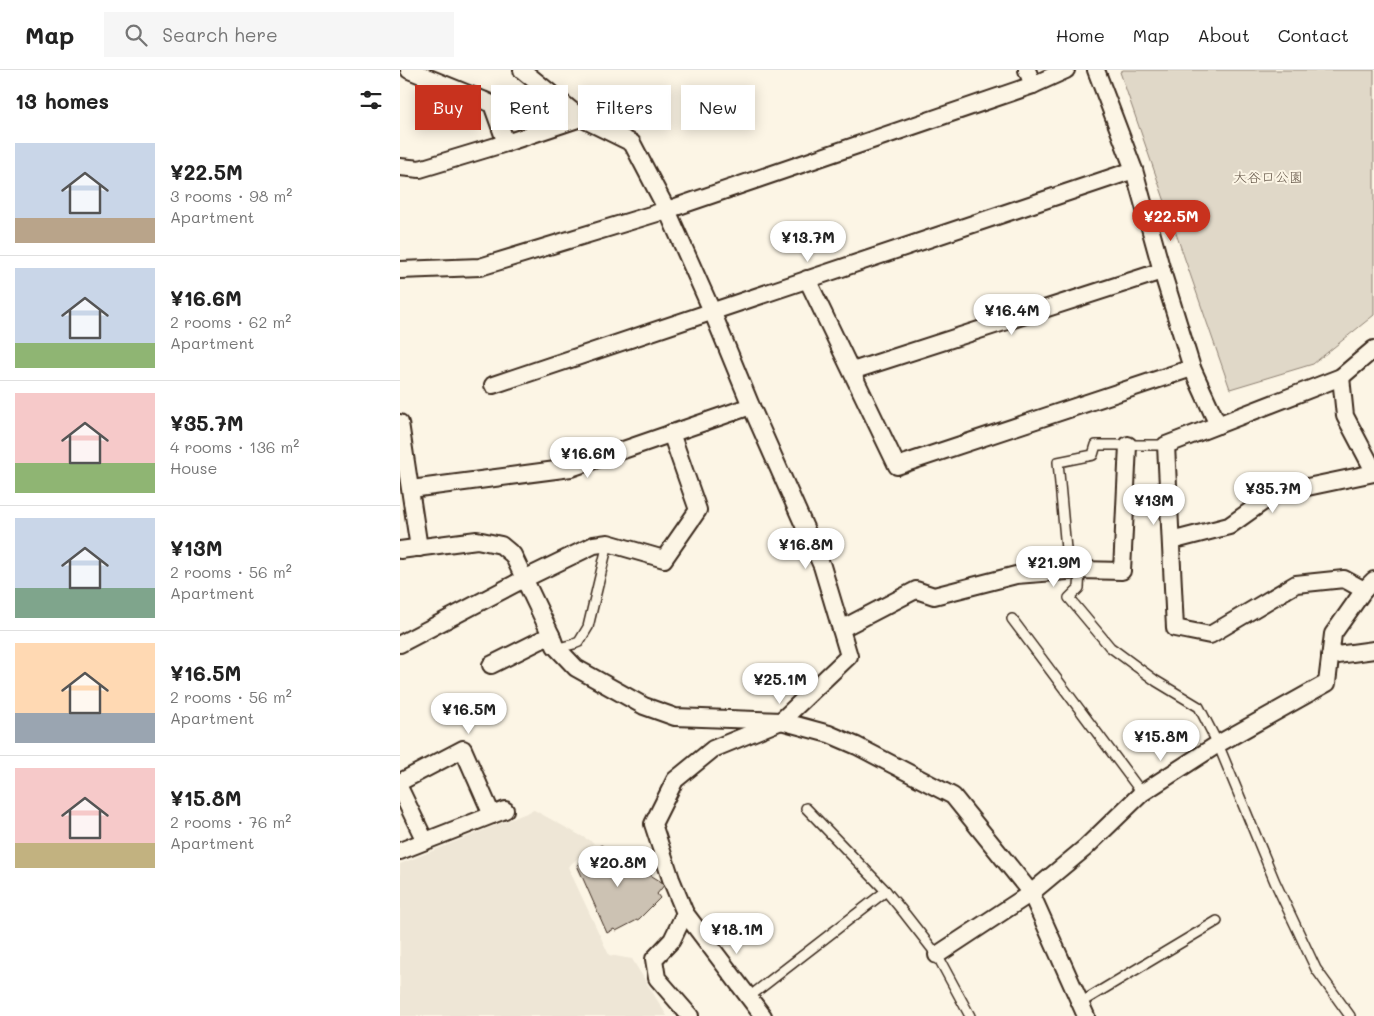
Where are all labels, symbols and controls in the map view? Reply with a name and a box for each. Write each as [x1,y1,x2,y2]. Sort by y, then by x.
search box [104,12,454,57]
text: Map [25,19,74,50]
icon: search [122,21,150,49]
text: Search here [162,22,278,47]
text: Home [1056,23,1105,47]
text: Map [1133,23,1169,47]
text: About [1197,23,1250,47]
text: Contact [1278,23,1349,47]
chip: Buy [415,85,481,130]
chip: Rent [491,85,568,130]
chip: Filters [578,85,671,130]
chip: New [681,85,755,130]
icon: filters [357,86,385,114]
text: 13 homes [15,87,109,114]
text: ¥22.5M [170,158,243,185]
icon: home [55,163,115,223]
park label: 大谷口公園 [1233,167,1303,186]
text: 3 rooms · 98 m² [170,185,292,206]
pin: ¥22.5M [1130,200,1212,242]
text: ¥22.5M [1143,205,1199,226]
text: Apartment [170,206,255,227]
pin: ¥13.7M [767,220,849,263]
text: ¥13.7M [781,226,835,247]
text: ¥16.6M [170,284,242,311]
icon: home [55,288,115,348]
pin: ¥16.4M [971,294,1053,336]
text: ¥16.4M [984,299,1040,320]
text: 2 rooms · 62 m² [170,311,291,332]
text: Apartment [170,332,255,353]
text: ¥35.7M [170,409,244,436]
icon: home [55,413,115,473]
text: 4 rooms · 136 m² [170,436,299,457]
pin: ¥16.6M [547,436,629,479]
text: ¥16.6M [561,442,615,463]
text: House [170,457,217,478]
pin: ¥35.7M [1232,472,1314,514]
text: ¥35.7M [1245,477,1301,498]
pin: ¥13M [1124,484,1184,526]
text: ¥13M [1134,489,1174,510]
pin: ¥16.8M [765,528,847,570]
text: ¥16.8M [778,533,834,554]
text: ¥13M [170,534,223,561]
icon: home [55,538,115,598]
pin: ¥21.9M [1013,546,1095,588]
text: ¥21.9M [1027,551,1081,572]
text: 2 rooms · 56 m² [170,561,292,582]
text: Apartment [170,582,255,603]
text: ¥16.5M [170,659,241,686]
pin: ¥25.1M [739,662,821,705]
icon: home [55,663,115,723]
text: ¥25.1M [753,668,807,689]
text: 2 rooms · 56 m² [170,686,292,707]
pin: ¥16.5M [428,692,510,735]
text: ¥16.5M [442,698,496,719]
text: Apartment [170,707,255,728]
pin: ¥15.8M [1120,720,1202,762]
text: ¥15.8M [1134,725,1188,746]
text: ¥15.8M [170,784,242,811]
icon: home [55,788,115,848]
text: 2 rooms · 76 m² [170,811,291,832]
text: Apartment [170,832,255,853]
pin: ¥20.8M [577,846,659,888]
text: ¥20.8M [589,851,647,872]
pin: ¥18.1M [696,912,778,955]
text: ¥18.1M [711,918,763,939]

